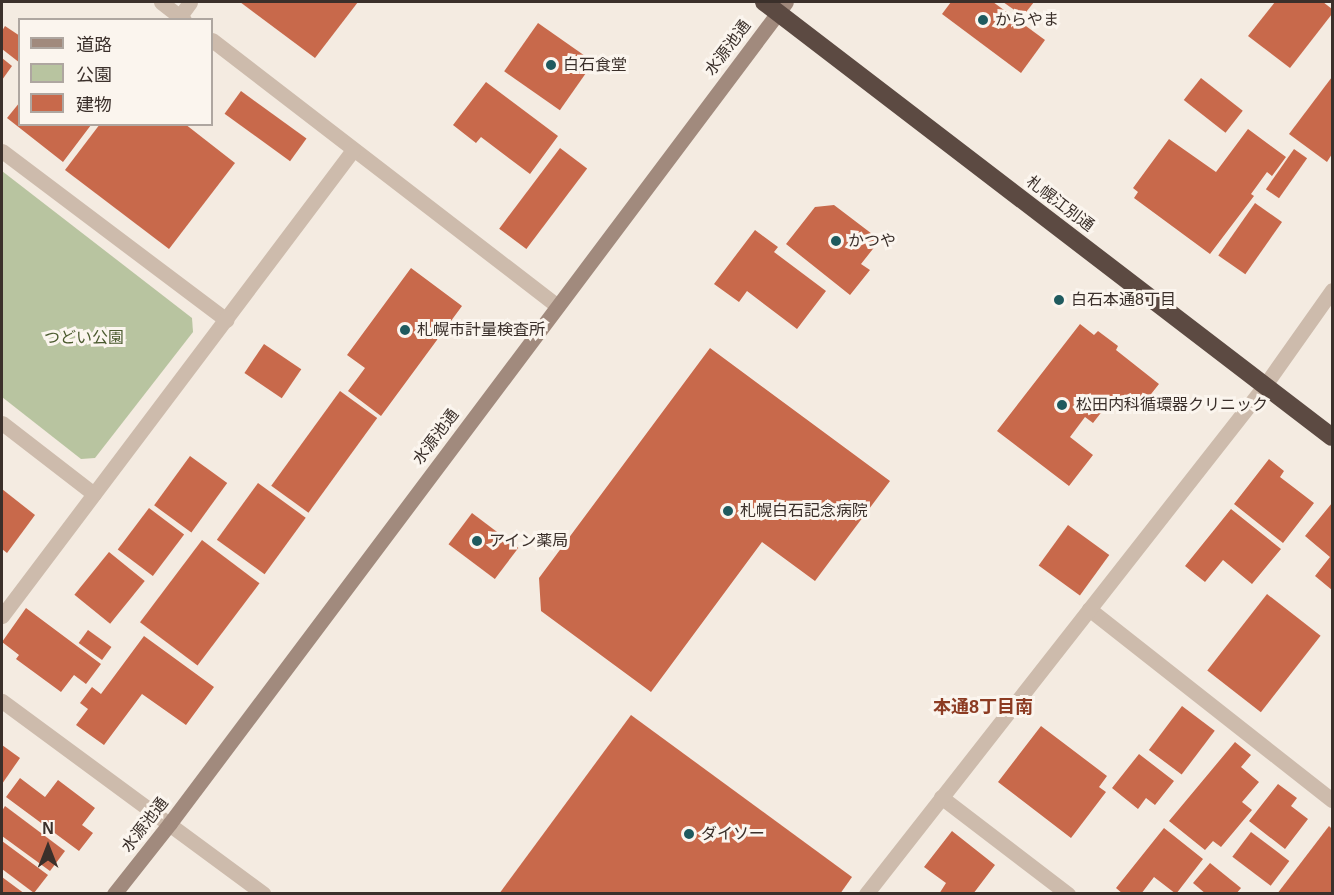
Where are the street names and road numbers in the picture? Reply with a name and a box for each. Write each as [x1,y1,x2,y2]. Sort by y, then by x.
street label: 水源池通 [701,17,755,79]
street label: 札幌江別通 [1022,172,1098,236]
street label: 水源池通 [409,406,463,468]
street label: 水源池通 [118,794,172,856]

